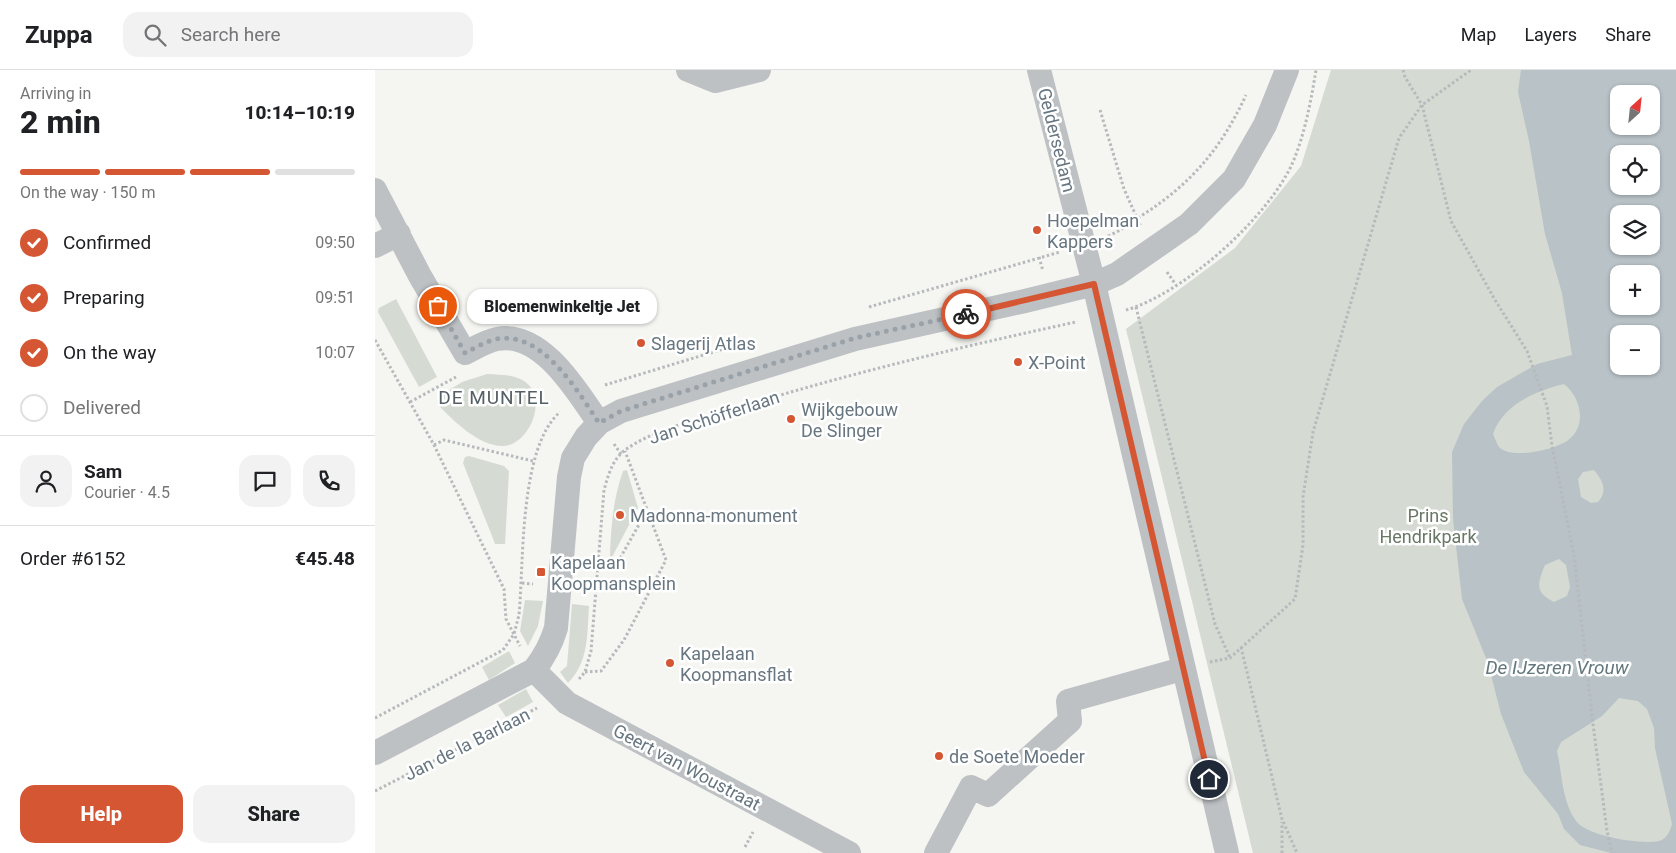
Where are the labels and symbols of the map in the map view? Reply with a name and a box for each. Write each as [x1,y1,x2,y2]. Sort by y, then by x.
north arrow [1610,85,1660,135]
street label: Geldersedam [1034,86,1080,194]
place label: Hoepelman Kappers [1047,210,1139,252]
marker: Hoepelman Kappers [1031,224,1043,236]
pin [417,285,459,327]
callout: Bloemenwinkeltje Jet [468,288,658,324]
courier [941,289,991,339]
place label: Slagerij Atlas [651,333,756,354]
marker: Slagerij Atlas [635,337,647,349]
place label: X-Point [1028,352,1086,373]
marker: X-Point [1012,356,1024,368]
district label: DE MUNTEL [438,386,550,409]
street label: Jan Schöfferlaan [646,386,782,448]
place label: Wijkgebouw De Slinger [801,399,899,441]
marker: Wijkgebouw De Slinger [785,413,797,425]
place label: Madonna-monument [630,505,798,526]
park label: Prins Hendrikpark [1379,505,1477,547]
marker: Madonna-monument [614,509,626,521]
place label: Kapelaan Koopmansplein [551,552,676,594]
marker: Kapelaan Koopmansplein [535,566,547,578]
place label: Kapelaan Koopmansflat [680,643,793,685]
water label: De IJzeren Vrouw [1485,656,1630,679]
marker: Kapelaan Koopmansflat [664,657,676,669]
street label: Jan de la Barlaan [401,703,533,785]
street label: Geert van Woustraat [610,719,764,815]
place label: de Soete Moeder [949,746,1085,767]
marker: de Soete Moeder [933,750,945,762]
pin [1188,758,1230,800]

